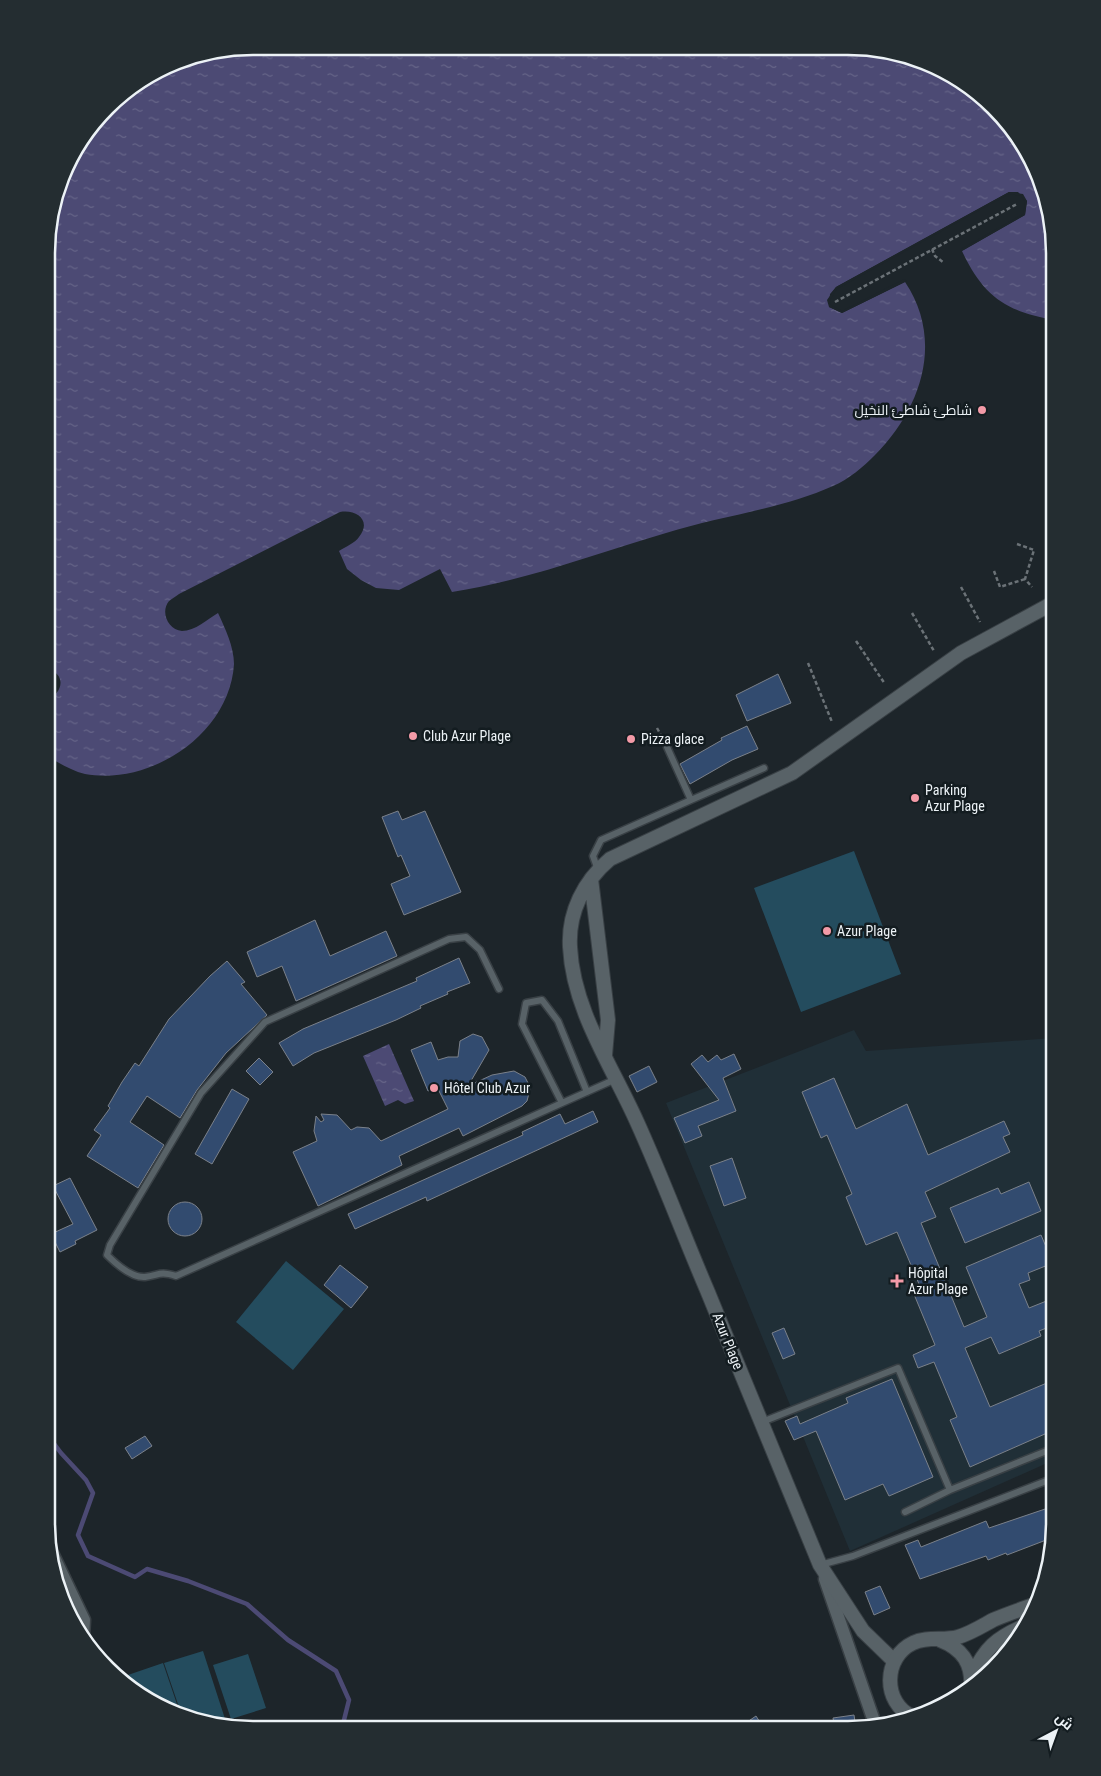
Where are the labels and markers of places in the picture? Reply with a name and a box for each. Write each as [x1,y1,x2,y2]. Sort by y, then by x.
place label: شاطئ شاطئ النخيل [855,402,972,418]
marker: شاطئ شاطئ النخيل [976,404,988,416]
place label: Club Azur Plage [423,728,511,744]
marker: Club Azur Plage [407,730,419,742]
place label: Pizza glace [641,731,704,747]
marker: Pizza glace [625,733,637,745]
place label: Parking Azur Plage [925,782,985,814]
marker: Parking Azur Plage [909,792,921,804]
place label: Azur Plage [837,923,897,939]
marker: Azur Plage [821,925,833,937]
place label: Hôtel Club Azur [444,1080,530,1096]
marker: Hôtel Club Azur [428,1082,440,1094]
place label: Hôpital Azur Plage [908,1265,968,1297]
marker: Hôpital Azur Plage [890,1274,904,1288]

